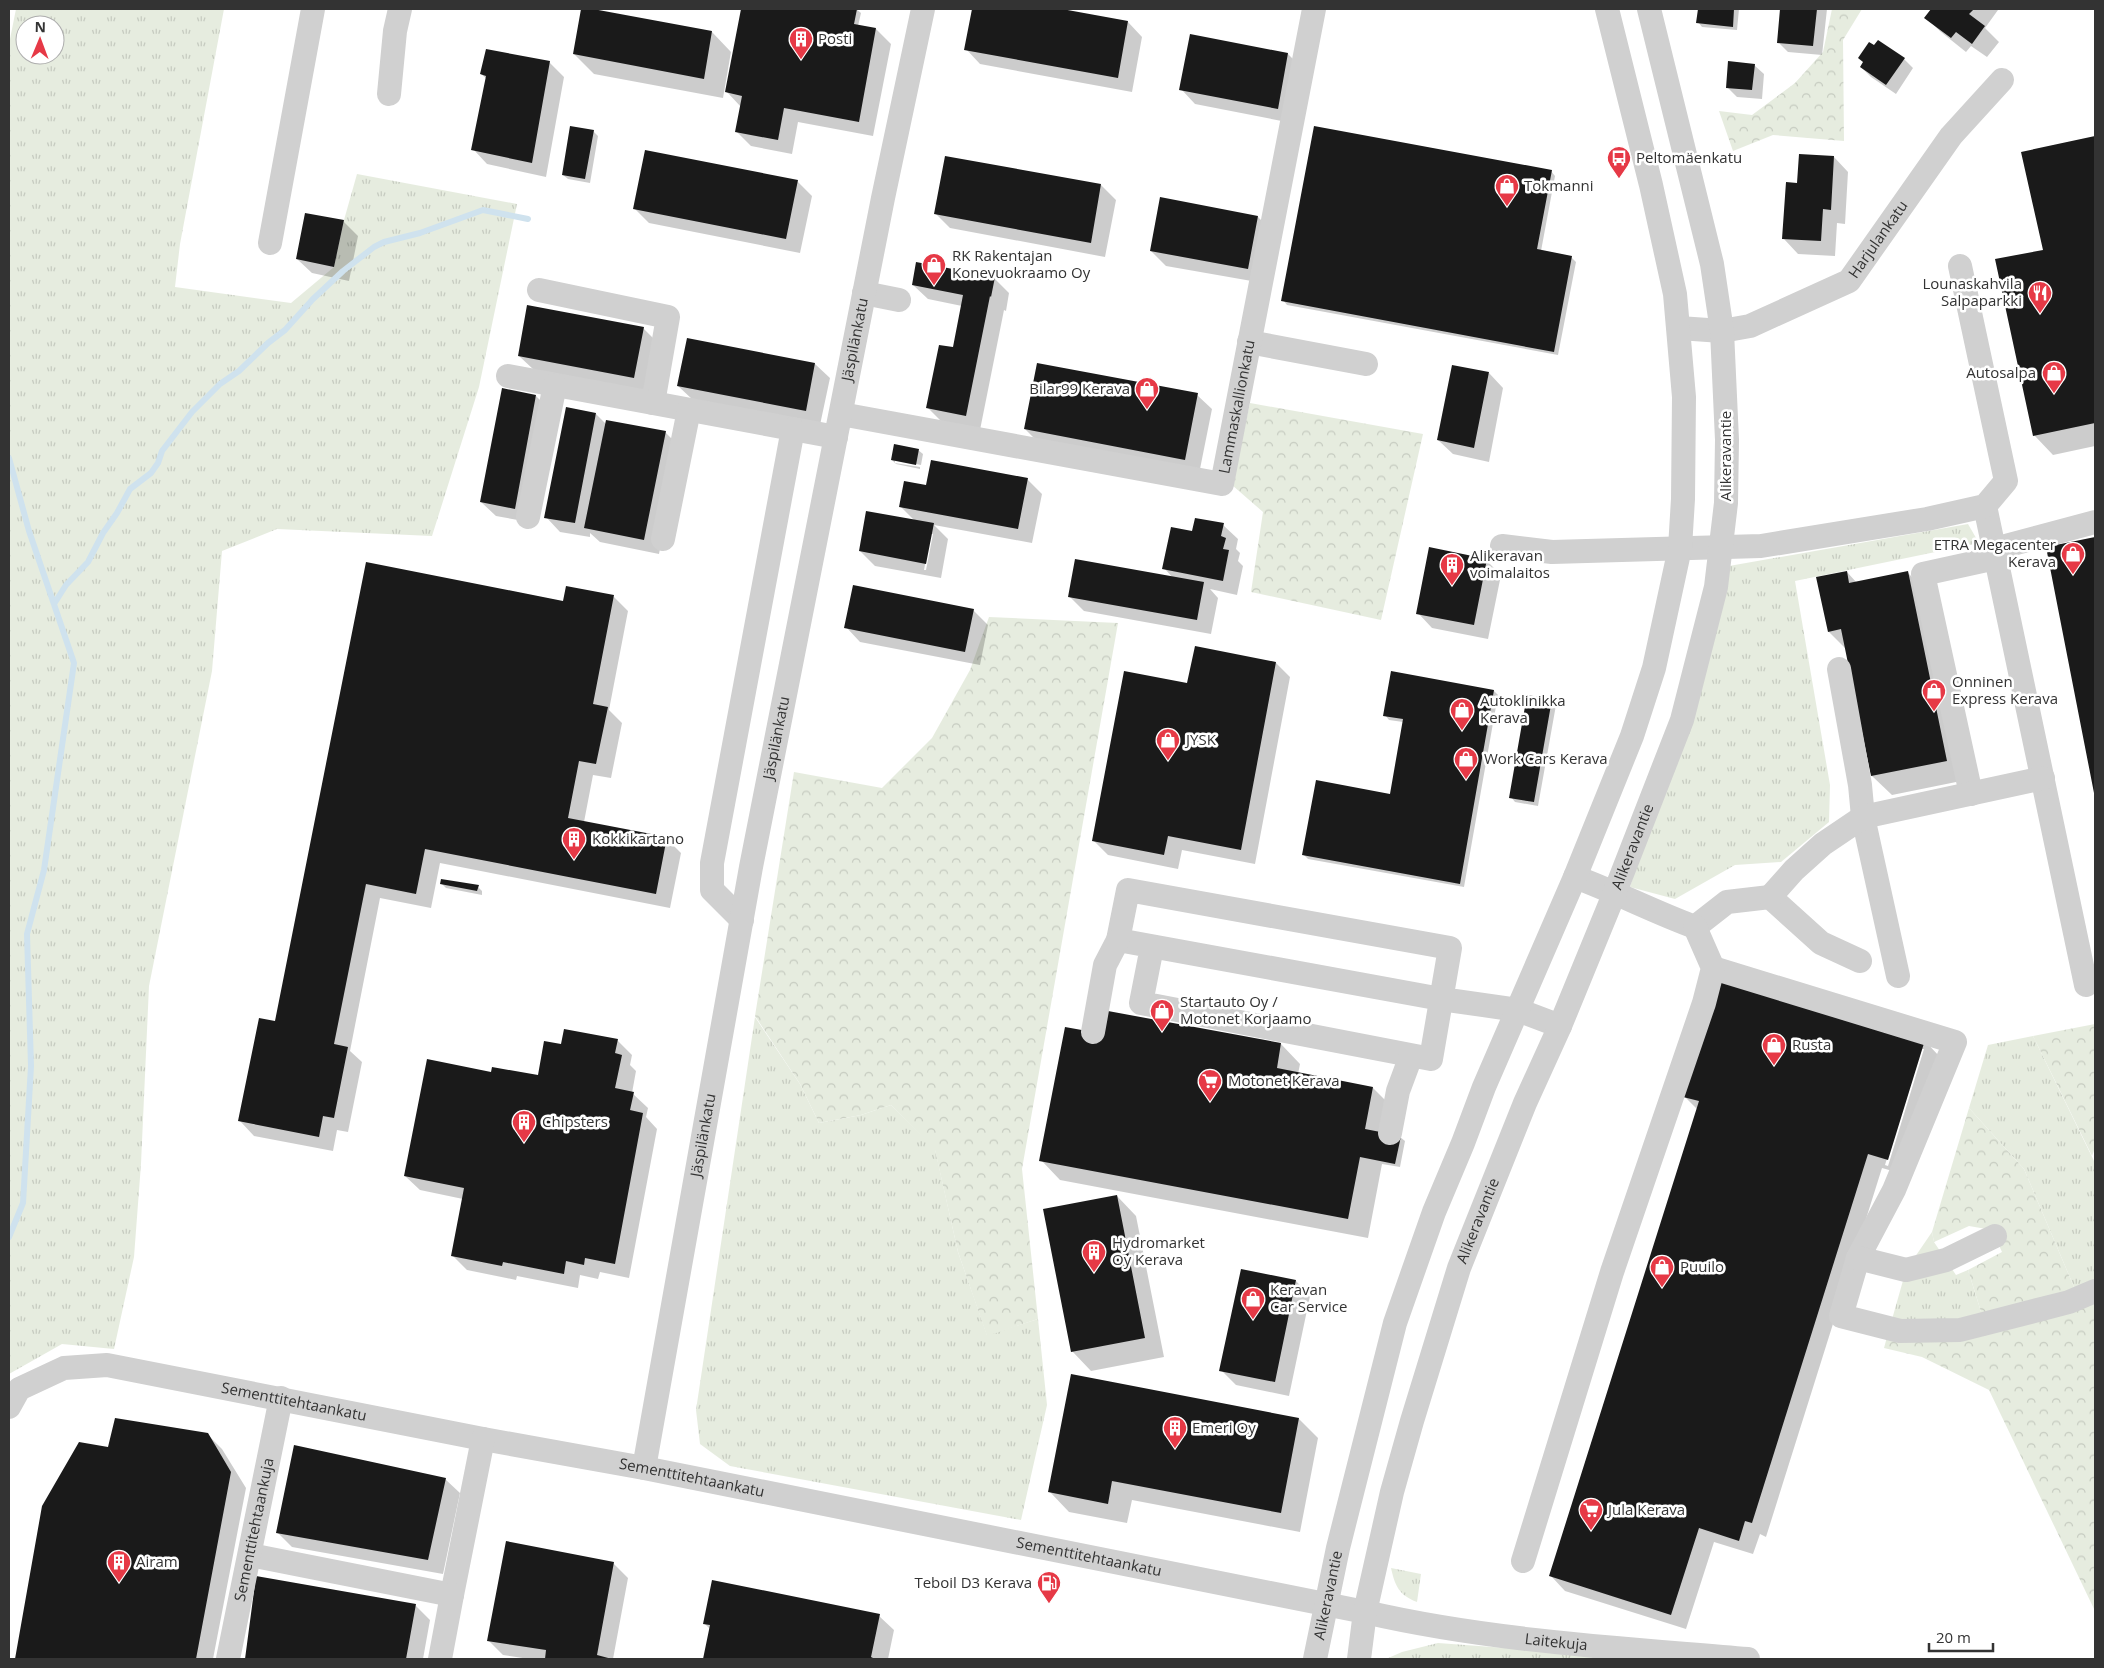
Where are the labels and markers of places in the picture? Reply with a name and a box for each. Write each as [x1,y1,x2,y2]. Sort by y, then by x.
building icon: Posti [788,26,814,60]
place label: Posti [818,28,852,48]
bus stop icon: Peltomäenkatu [1606,145,1632,179]
place label: Peltomäenkatu [1636,147,1742,167]
shop icon: Tokmanni [1494,173,1520,207]
place label: Tokmanni [1524,175,1594,195]
place label: RK Rakentajan Konevuokraamo Oy [952,245,1091,282]
shop icon: RK Rakentajan Konevuokraamo Oy [921,252,947,286]
place label: Lounaskahvila Salpaparkki [1922,273,2022,310]
restaurant icon: Lounaskahvila Salpaparkki [2027,280,2053,314]
shop icon: Autosalpa [2041,360,2067,394]
place label: Autosalpa [1966,362,2036,382]
shop icon: Bilar99 Kerava [1134,376,1160,410]
place label: Bilar99 Kerava [1029,378,1130,398]
place label: ETRA Megacenter Kerava [1934,534,2056,571]
shop icon: ETRA Megacenter Kerava [2060,541,2086,575]
place label: Alikeravan voimalaitos [1470,545,1550,582]
building icon: Alikeravan voimalaitos [1439,552,1465,586]
place label: Onninen Express Kerava [1952,671,2058,708]
shop icon: Onninen Express Kerava [1921,678,1947,712]
place label: Autoklinikka Kerava [1480,690,1566,727]
shop icon: Autoklinikka Kerava [1449,697,1475,731]
shop icon: JYSK [1155,727,1181,761]
place label: JYSK [1184,729,1217,749]
shop icon: Work Cars Kerava [1453,746,1479,780]
place label: Work Cars Kerava [1484,748,1608,768]
building icon: Kokkikartano [561,826,587,860]
place label: Kokkikartano [592,828,684,848]
place label: Startauto Oy / Motonet Korjaamo [1180,991,1311,1028]
shop icon: Startauto Oy / Motonet Korjaamo [1149,998,1175,1032]
shop icon: Rusta [1761,1032,1787,1066]
place label: Rusta [1792,1034,1831,1054]
supermarket icon: Motonet Kerava [1197,1068,1223,1102]
place label: Motonet Kerava [1228,1070,1340,1090]
building icon: Chipsters [511,1109,537,1143]
place label: Chipsters [542,1111,608,1131]
place label: Hydromarket Oy Kerava [1112,1232,1205,1269]
building icon: Hydromarket Oy Kerava [1081,1239,1107,1273]
shop icon: Puuilo [1649,1254,1675,1288]
place label: Puuilo [1680,1256,1724,1276]
place label: Keravan Car Service [1270,1279,1347,1316]
shop icon: Keravan Car Service [1240,1286,1266,1320]
building icon: Emeri Oy [1162,1415,1188,1449]
place label: Emeri Oy [1192,1417,1256,1437]
supermarket icon: Jula Kerava [1578,1497,1604,1531]
place label: Jula Kerava [1606,1499,1685,1519]
building icon: Airam [106,1549,132,1583]
place label: Airam [136,1551,178,1571]
fuel station icon: Teboil D3 Kerava [1036,1570,1062,1604]
place label: Teboil D3 Kerava [914,1572,1032,1592]

